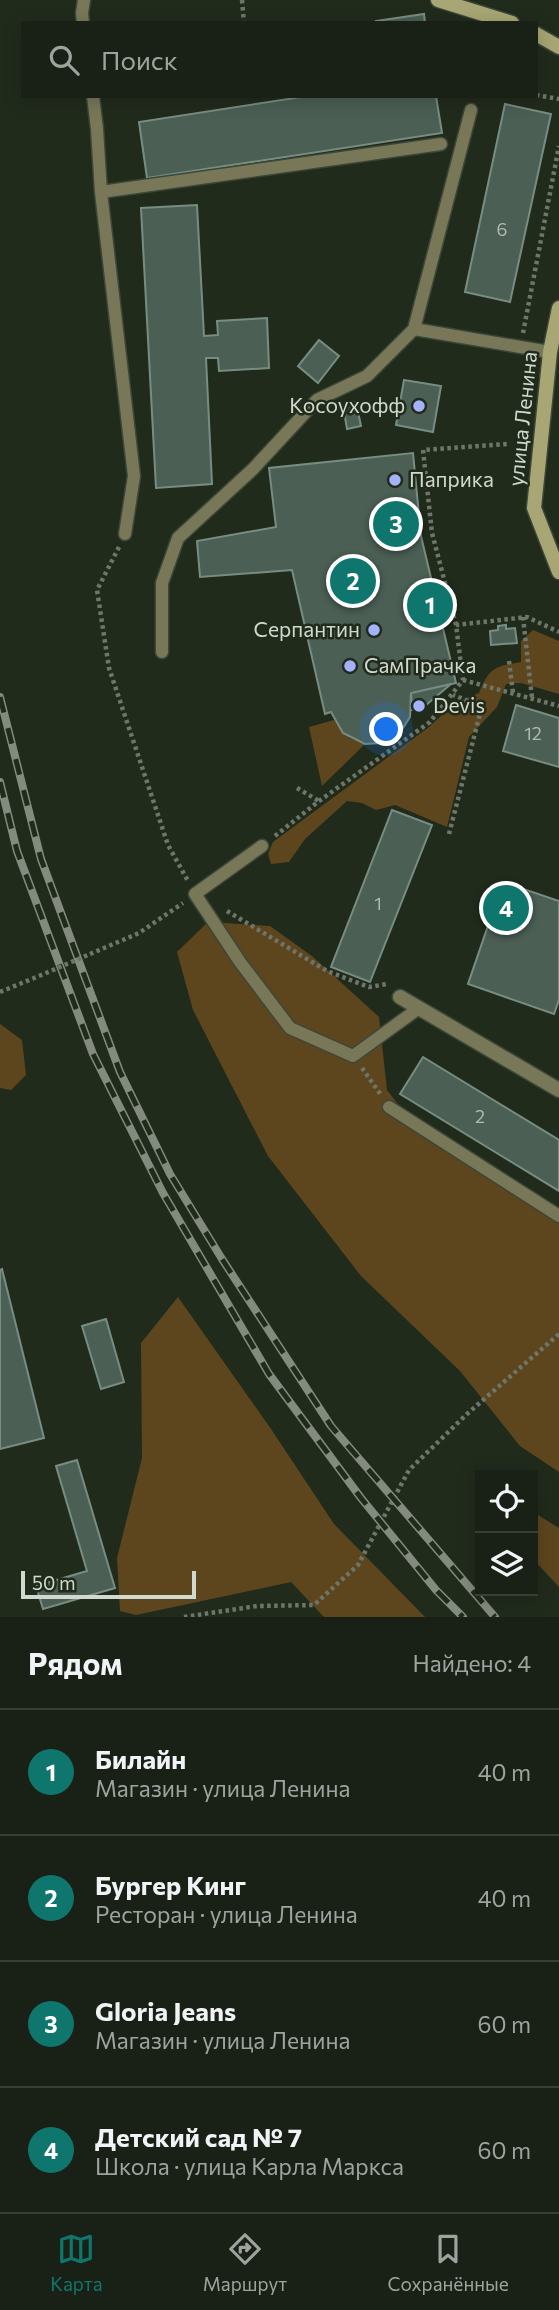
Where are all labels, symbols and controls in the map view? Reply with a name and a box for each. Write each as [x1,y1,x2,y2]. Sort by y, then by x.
search box [21,21,538,98]
icon: search [45,41,83,79]
text: Поиск [101,44,178,75]
house number: 6 [497,218,507,240]
street label: улица Ленина [502,350,541,487]
place label: Косоухофф [289,392,405,417]
marker: Косоухофф [411,398,427,414]
place label: Паприка [409,466,494,491]
marker: Паприка [387,472,403,488]
pin: 3 [373,498,419,550]
pin: 2 [330,555,376,607]
pin: 1 [407,579,453,631]
place label: Серпантин [254,616,360,641]
marker: Серпантин [366,622,382,638]
place label: СамПрачка [364,652,476,677]
marker: СамПрачка [342,658,358,674]
place label: Devis [433,692,485,717]
marker: Devis [411,698,427,714]
your location [369,712,403,746]
house number: 12 [524,722,542,744]
pin: 4 [483,882,529,934]
house number: 1 [374,892,382,914]
house number: 2 [475,1105,485,1127]
map controls [475,1470,538,1596]
button: locate [475,1470,538,1533]
button: layers [475,1533,538,1596]
scale bar [21,1568,196,1600]
text: 50 m [32,1571,76,1594]
text: Рядом [28,1644,122,1681]
text: Найдено: 4 [413,1649,531,1677]
text: Билайн [95,1743,186,1774]
text: 1 [46,1758,56,1786]
text: 40 m [478,1758,531,1786]
text: Магазин · улица Ленина [95,1774,350,1802]
text: Бургер Кинг [95,1869,246,1900]
text: 2 [44,1884,58,1912]
text: 40 m [478,1884,531,1912]
text: Ресторан · улица Ленина [95,1900,358,1928]
text: Gloria Jeans [95,1995,236,2026]
text: 3 [44,2010,58,2038]
text: 60 m [478,2010,531,2038]
text: Магазин · улица Ленина [95,2026,350,2054]
text: Детский сад № 7 [95,2121,302,2152]
text: 4 [44,2136,58,2164]
text: 60 m [478,2136,531,2164]
text: Школа · улица Карла Маркса [95,2152,404,2180]
tab: Карта [50,2230,103,2295]
tab: Маршрут [203,2230,287,2295]
tab: Сохранённые [388,2230,509,2295]

